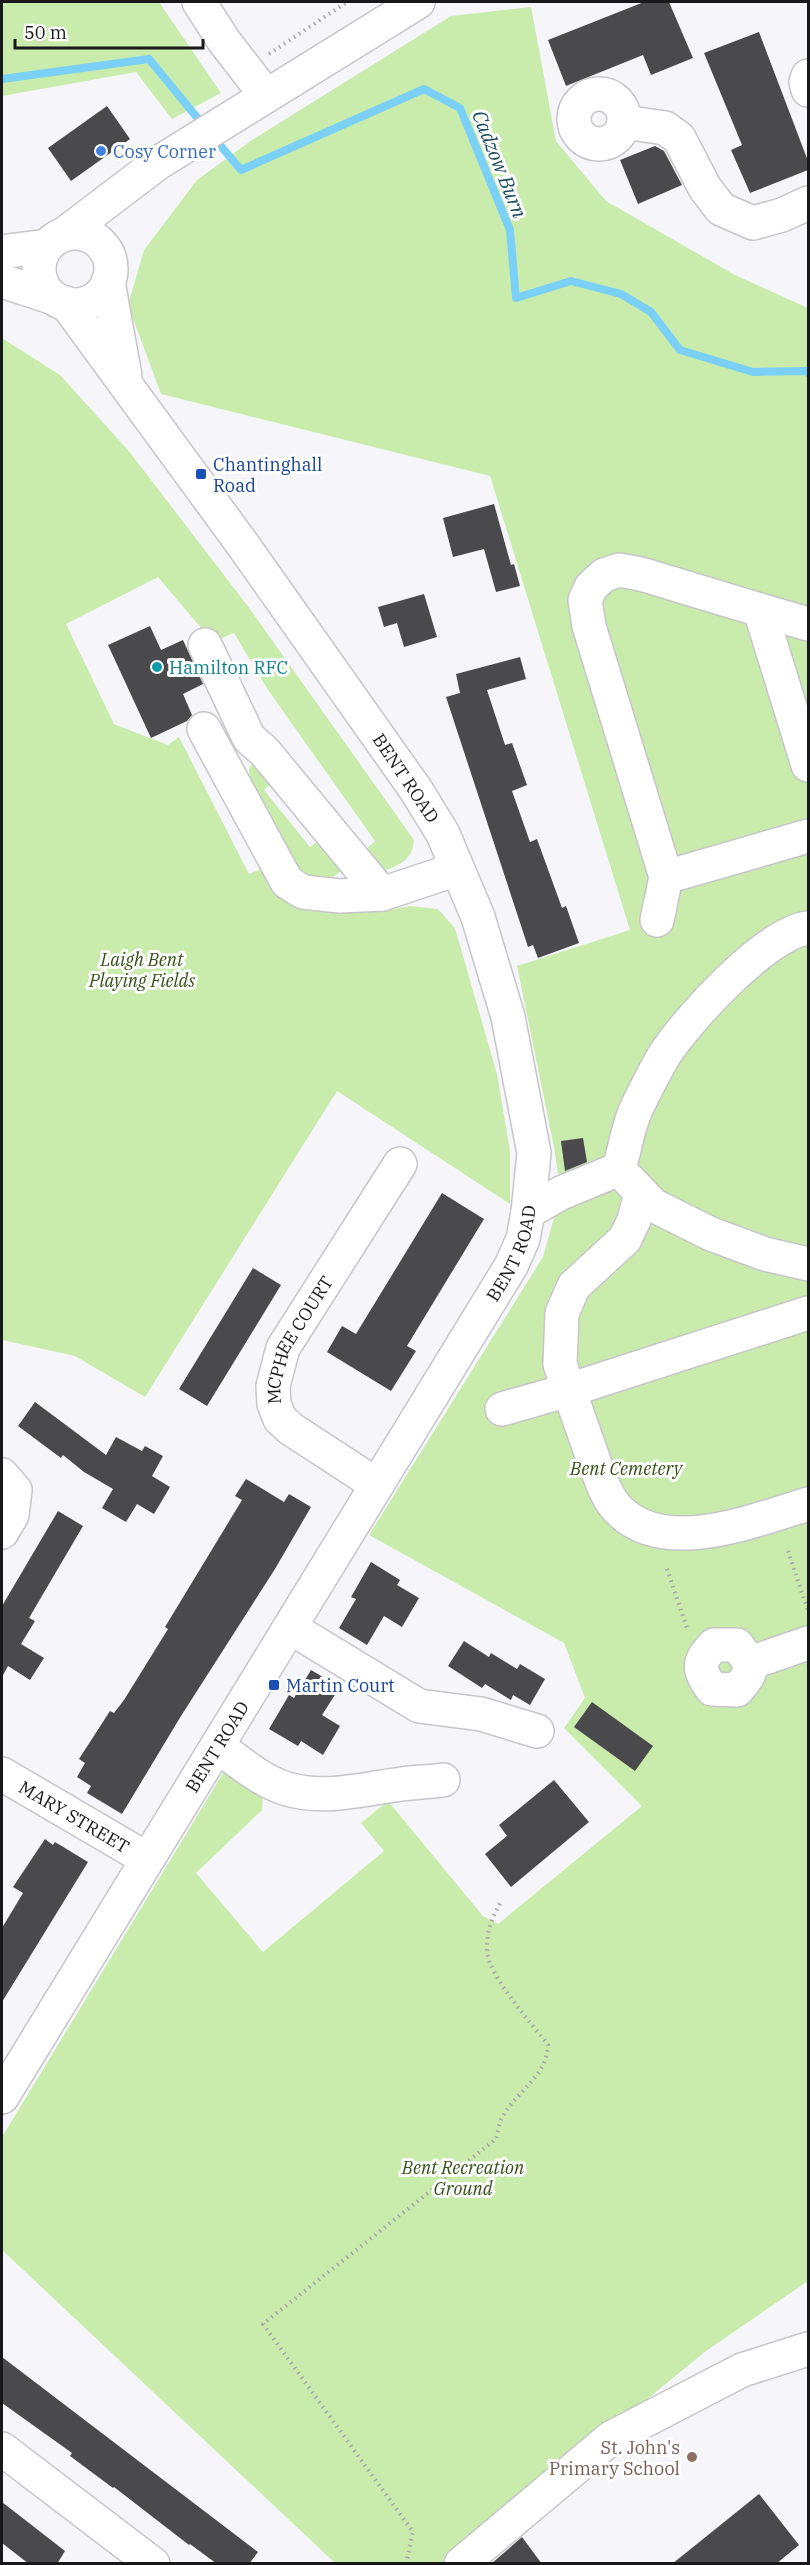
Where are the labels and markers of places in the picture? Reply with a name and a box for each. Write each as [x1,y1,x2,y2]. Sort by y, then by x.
place label: Cosy Corner [113,140,216,163]
marker: Cosy Corner [94,144,108,158]
place label: Chantinghall Road [213,453,322,497]
marker: Chantinghall Road [194,467,208,481]
place label: Hamilton RFC [169,656,288,679]
marker: Hamilton RFC [150,660,164,674]
place label: Martin Court [286,1674,395,1697]
marker: Martin Court [267,1678,281,1692]
place label: St. John's Primary School [549,2436,680,2480]
marker: St. John's Primary School [685,2450,699,2464]

